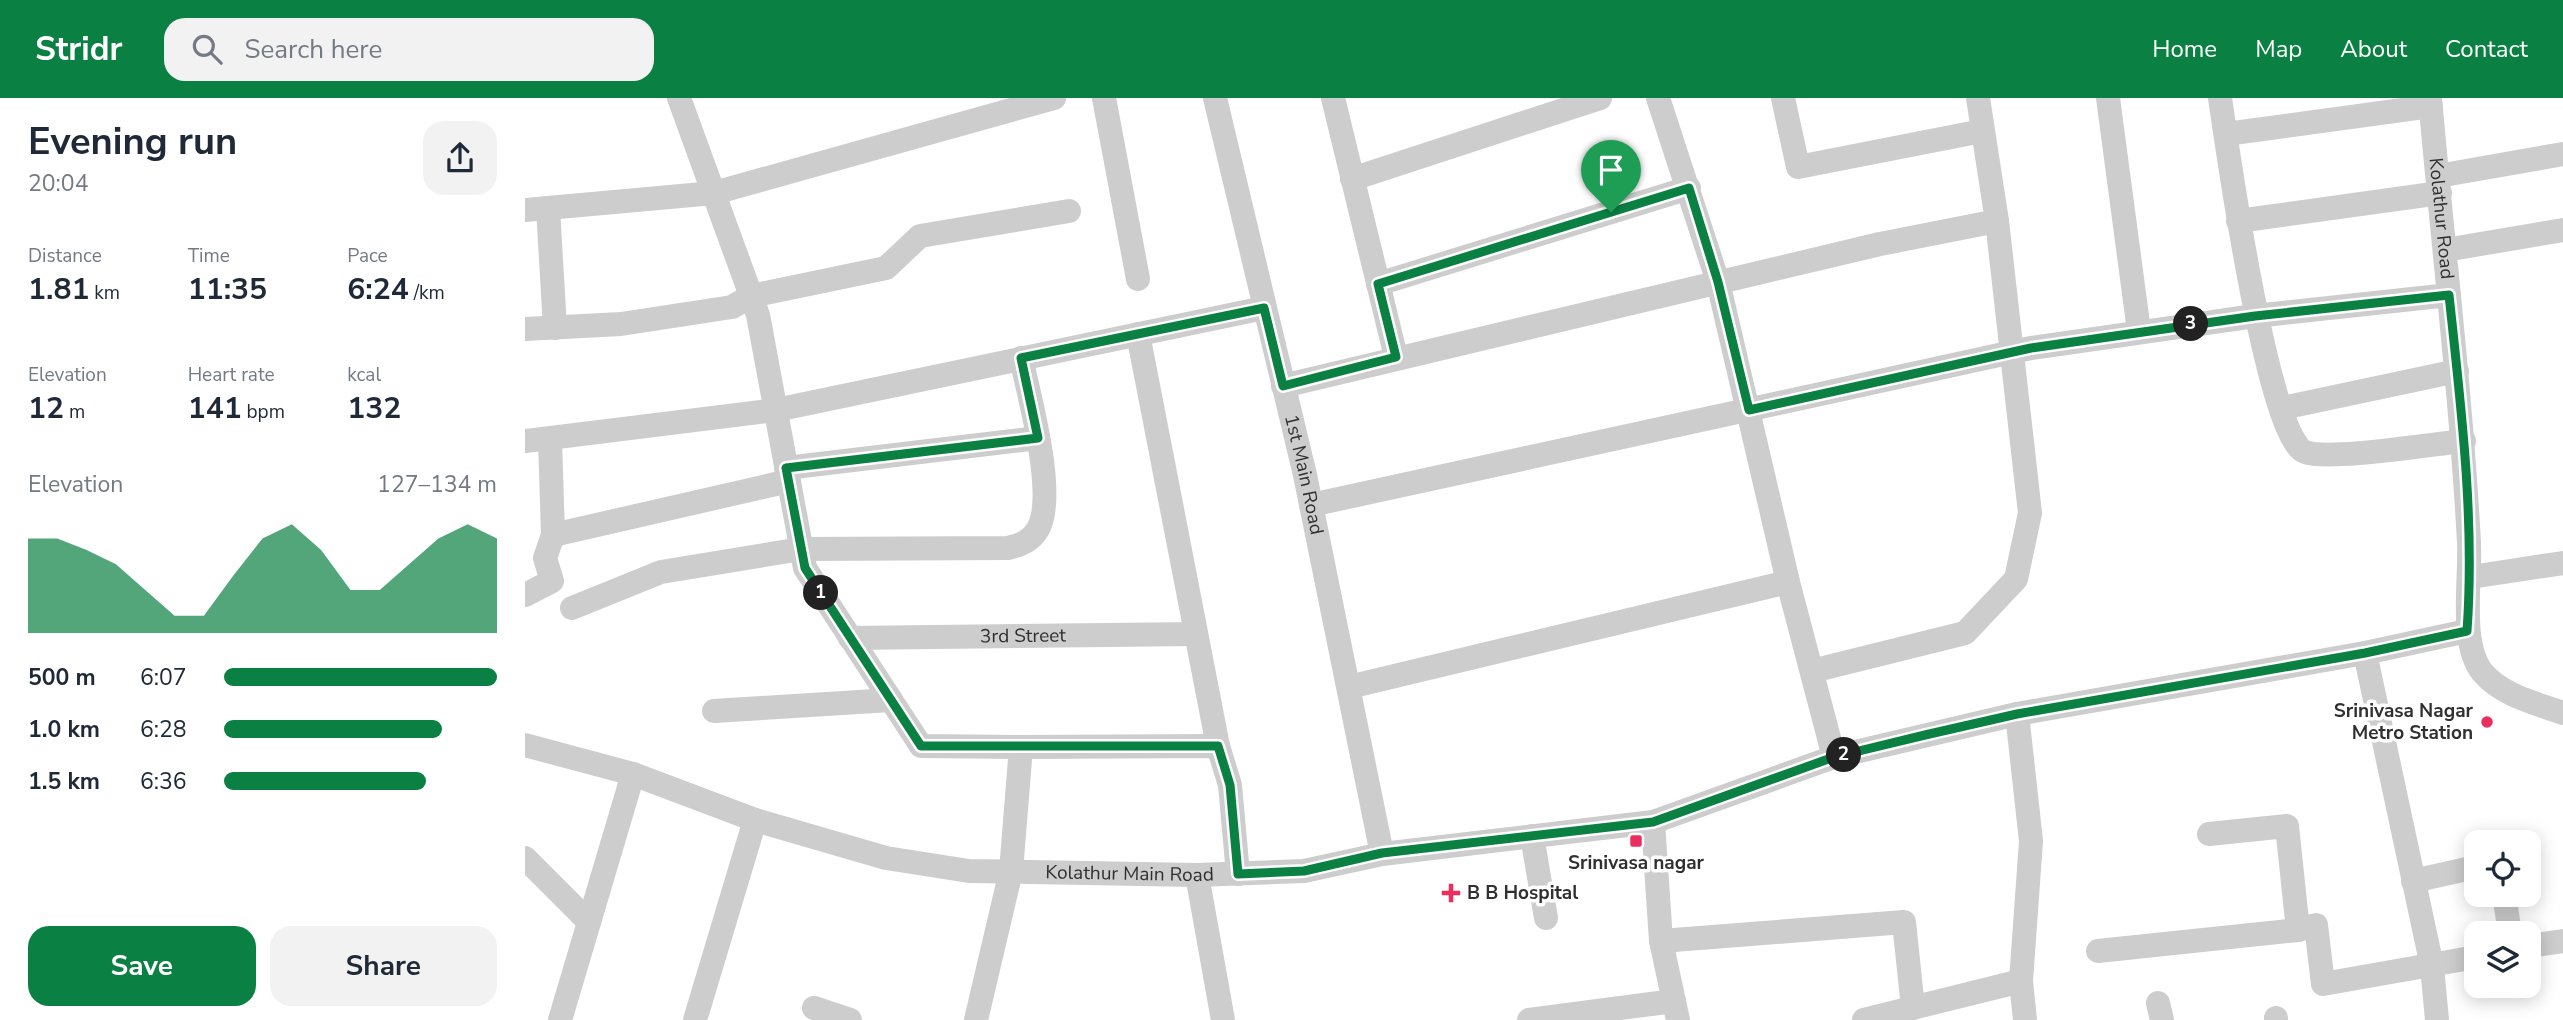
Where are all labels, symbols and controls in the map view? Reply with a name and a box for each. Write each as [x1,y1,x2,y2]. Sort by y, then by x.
search box [164,18,654,81]
text: Stridr [35,27,122,72]
icon: search [188,30,226,68]
text: Search here [244,32,382,67]
text: Home [2152,33,2217,65]
text: Map [2255,33,2302,65]
text: About [2340,33,2407,65]
text: Contact [2445,33,2528,65]
text: Evening run [28,116,237,167]
button: share [423,121,497,195]
pin [1581,140,1641,212]
icon: arrive [1592,151,1630,189]
street label: Kolathur Road [2423,157,2460,280]
text: 20:04 [28,168,88,199]
text: Distance [28,243,102,269]
text: Time [188,243,230,269]
text: Pace [347,243,388,269]
text: 1.81 [28,269,89,310]
text: 11:35 [188,269,267,310]
text: 6:24 [347,269,409,310]
text: km [89,280,120,306]
text: /km [409,280,445,306]
pin: 3 [2173,306,2209,342]
text: 3 [2185,310,2196,336]
text: Elevation [28,362,107,388]
text: Heart rate [188,362,275,388]
text: kcal [347,362,381,388]
text: 12 [28,388,64,429]
text: 141 [188,388,242,429]
text: 132 [347,388,401,429]
text: m [64,399,85,425]
text: bpm [242,399,285,425]
street label: 1st Main Road [1278,412,1330,537]
text: Elevation [28,469,123,500]
text: 127–134 m [377,469,497,500]
pin: 1 [803,575,839,610]
text: 1 [815,579,826,605]
street label: 3rd Street [980,623,1066,649]
text: 500 m [28,662,96,693]
text: 6:07 [140,662,187,693]
place label: Srinivasa Nagar Metro Station [2334,698,2474,746]
text: 1.0 km [28,714,100,745]
text: 6:28 [140,714,187,745]
marker: Srinivasa Nagar Metro Station [2479,714,2495,730]
pin: 2 [1827,738,1861,772]
text: 2 [1838,741,1849,767]
text: 1.5 km [28,766,100,797]
text: 6:36 [140,766,187,797]
map controls [2464,830,2541,998]
button: locate [2464,830,2541,907]
marker: Srinivasa nagar [1628,833,1644,849]
place label: Srinivasa nagar [1568,850,1705,876]
street label: Kolathur Main Road [1045,859,1214,888]
place label: B B Hospital [1467,880,1578,906]
marker: B B Hospital [1441,883,1461,903]
button: layers [2464,921,2541,998]
button: Save [28,926,256,1006]
button: Share [270,926,497,1006]

